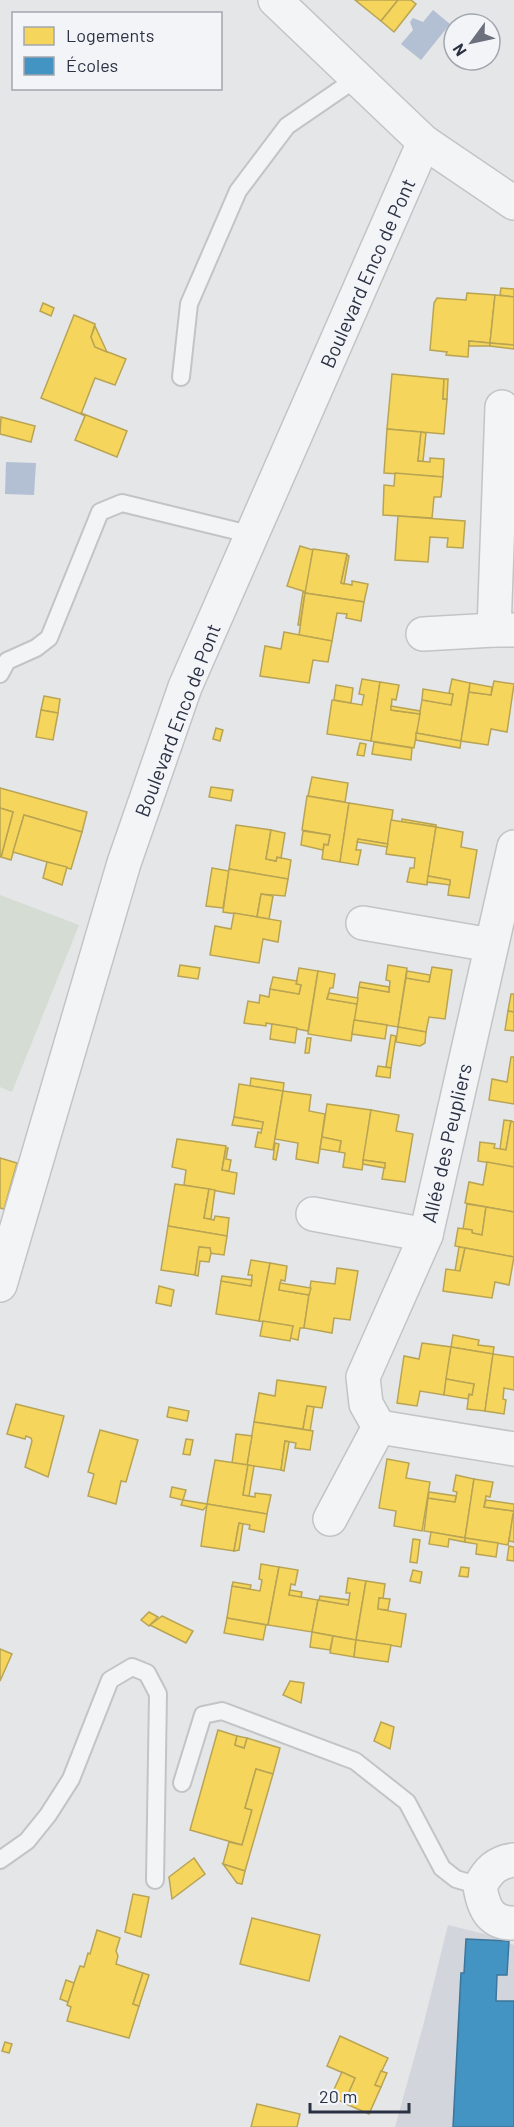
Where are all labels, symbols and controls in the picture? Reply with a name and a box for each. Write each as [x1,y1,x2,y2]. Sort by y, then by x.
legend [12,12,222,90]
north arrow [442,12,502,72]
text: Logements [66,24,155,46]
text: N [448,41,470,60]
text: Écoles [66,54,118,76]
street label: Boulevard Enco de Pont [314,175,420,371]
street label: Boulevard Enco de Pont [129,620,225,820]
street label: Allée des Peupliers [416,1061,476,1225]
scale bar [310,2076,409,2114]
text: 20 m [319,2085,357,2107]

